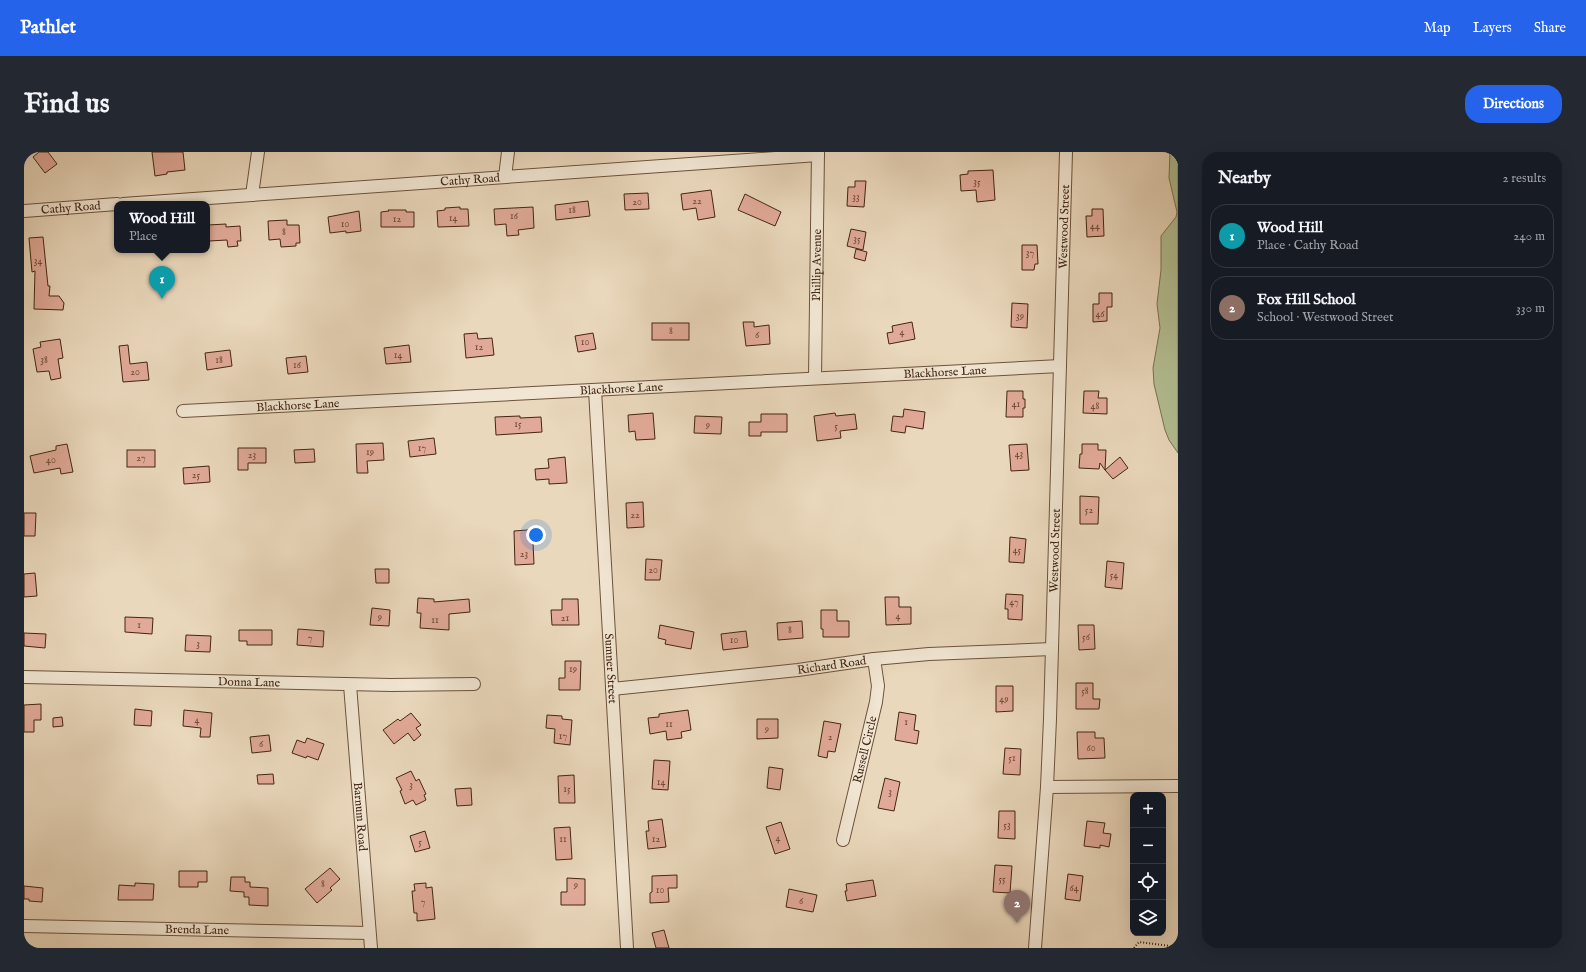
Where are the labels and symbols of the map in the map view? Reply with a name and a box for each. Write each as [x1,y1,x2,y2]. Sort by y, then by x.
street label: Cathy Road [440,170,501,189]
house number: 35 [973,176,981,189]
street label: Westwood Street [1055,184,1073,269]
house number: 33 [852,191,860,204]
house number: 22 [692,195,702,208]
house number: 20 [632,196,642,209]
street label: Cathy Road [40,198,102,217]
house number: 18 [568,204,576,217]
house number: 16 [510,210,519,223]
house number: 14 [449,212,457,225]
house number: 12 [393,213,402,226]
house number: 10 [341,218,349,231]
house number: 44 [1090,220,1100,233]
house number: 8 [282,226,286,239]
street label: Phillip Avenue [809,228,825,301]
house number: 35 [853,233,861,246]
house number: 37 [1026,247,1035,260]
house number: 34 [34,255,42,268]
pin: 1 [149,266,175,299]
house number: 46 [1095,308,1105,321]
house number: 39 [1016,310,1024,323]
house number: 8 [669,325,673,338]
house number: 4 [900,326,905,339]
house number: 6 [755,329,760,342]
house number: 10 [581,336,589,349]
house number: 12 [475,341,484,354]
house number: 14 [394,349,402,362]
house number: 38 [40,354,48,367]
house number: 18 [215,354,223,367]
house number: 16 [293,359,302,372]
street label: Blackhorse Lane [903,362,987,382]
house number: 20 [130,366,140,379]
street label: Blackhorse Lane [579,379,664,398]
street label: Blackhorse Lane [256,395,340,415]
house number: 41 [1012,398,1021,411]
house number: 48 [1091,400,1099,413]
house number: 15 [514,418,522,431]
house number: 9 [705,419,710,432]
house number: 5 [834,420,838,433]
house number: 17 [418,442,427,455]
house number: 19 [366,446,374,459]
house number: 43 [1015,448,1024,461]
house number: 23 [248,449,256,462]
house number: 27 [136,452,146,465]
house number: 40 [46,454,56,467]
house number: 25 [192,469,201,482]
house number: 52 [1085,504,1093,517]
street label: Westwood Street [1046,508,1063,593]
house number: 22 [630,509,640,522]
your location [526,525,546,545]
house number: 45 [1013,544,1022,557]
house number: 23 [520,548,528,561]
house number: 20 [648,564,658,577]
house number: 54 [1110,569,1118,582]
house number: 47 [1009,596,1019,609]
house number: 4 [896,610,901,623]
house number: 9 [377,611,382,624]
house number: 21 [561,612,569,625]
house number: 11 [431,614,439,627]
house number: 1 [137,619,141,632]
house number: 8 [788,624,792,637]
house number: 56 [1082,631,1091,644]
house number: 7 [308,632,313,645]
street label: Sumner Street [601,633,620,704]
house number: 10 [730,634,738,647]
house number: 3 [196,638,200,651]
street label: Richard Road [796,653,868,678]
house number: 19 [569,663,577,676]
street label: Donna Lane [218,674,281,690]
house number: 58 [1081,685,1089,698]
house number: 49 [999,693,1009,706]
house number: 4 [195,714,200,727]
street label: Russell Circle [849,714,880,785]
house number: 1 [904,716,908,729]
house number: 11 [665,718,673,731]
house number: 9 [764,723,769,736]
house number: 17 [559,730,568,743]
house number: 2 [828,731,833,744]
house number: 6 [259,738,264,751]
house number: 60 [1086,742,1096,755]
house number: 51 [1008,752,1016,765]
house number: 14 [657,776,665,789]
house number: 3 [409,779,413,792]
street label: Barnum Road [350,782,371,852]
house number: 15 [563,783,571,796]
house number: 3 [888,786,892,799]
house number: 53 [1003,819,1011,832]
house number: 4 [776,832,781,845]
house number: 11 [559,833,567,846]
house number: 12 [652,833,661,846]
house number: 5 [418,836,422,849]
house number: 55 [998,873,1006,886]
house number: 8 [321,878,325,891]
house number: 9 [573,879,578,892]
house number: 64 [1069,882,1079,895]
house number: 10 [656,884,664,897]
pin: 2 [1004,890,1030,923]
house number: 6 [799,895,804,908]
house number: 7 [421,896,426,909]
street label: Brenda Lane [165,921,230,938]

